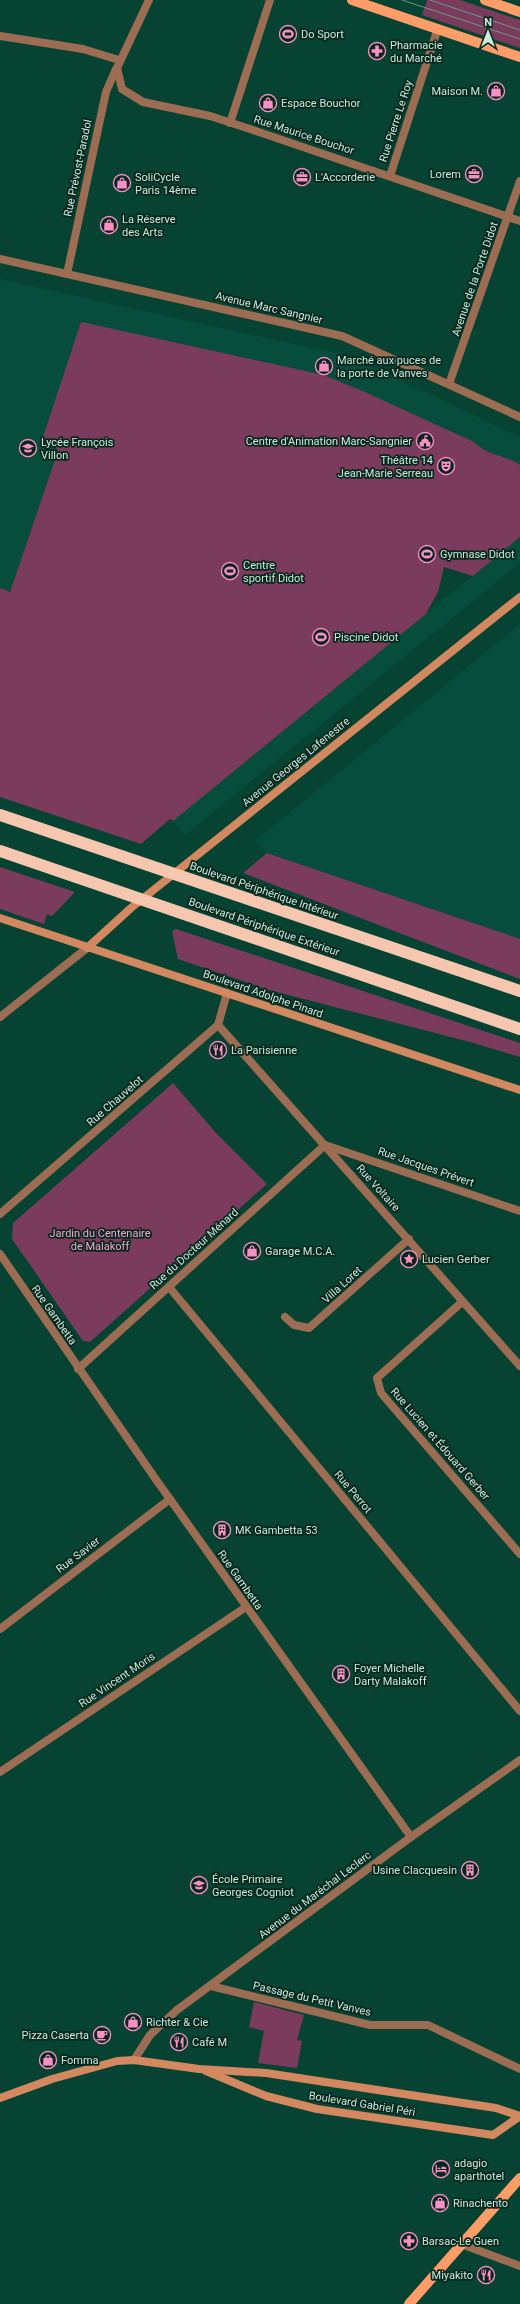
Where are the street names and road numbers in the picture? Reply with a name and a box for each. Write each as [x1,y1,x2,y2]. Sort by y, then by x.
street label: Rue Pierre Le Roy [377,78,416,164]
street label: Rue Maurice Bouchor [252,113,356,157]
street label: Rue Prévost-Paradol [61,118,95,218]
street label: Avenue de la Porte Didot [449,220,501,338]
street label: Avenue Marc Sangnier [214,289,324,327]
street label: Avenue Georges Lafenestre [240,715,352,809]
street label: Boulevard Périphérique Intérieur [188,859,340,923]
street label: Boulevard Périphérique Extérieur [187,895,342,959]
street label: Boulevard Adolphe Pinard [201,967,325,1021]
street label: Rue Chauvelot [84,1073,146,1129]
street label: Rue Jacques Prévert [376,1144,476,1190]
street label: Rue Voltaire [353,1162,403,1214]
street label: Rue du Docteur Ménard [147,1206,241,1292]
street label: Villa Loret [319,1264,365,1306]
street label: Rue Gambetta [29,1283,79,1347]
street label: Rue Lucien et Édouard Gerber [388,1385,492,1503]
street label: Rue Perrot [332,1468,375,1516]
street label: Rue Savier [54,1534,103,1576]
street label: Rue Gambetta [215,1548,265,1612]
street label: Rue Vincent Moris [76,1650,158,1710]
street label: Avenue du Maréchal Leclerc [256,1848,374,1942]
street label: Passage du Petit Vanves [252,1979,373,2019]
street label: Boulevard Gabriel Péri [308,2089,416,2119]

